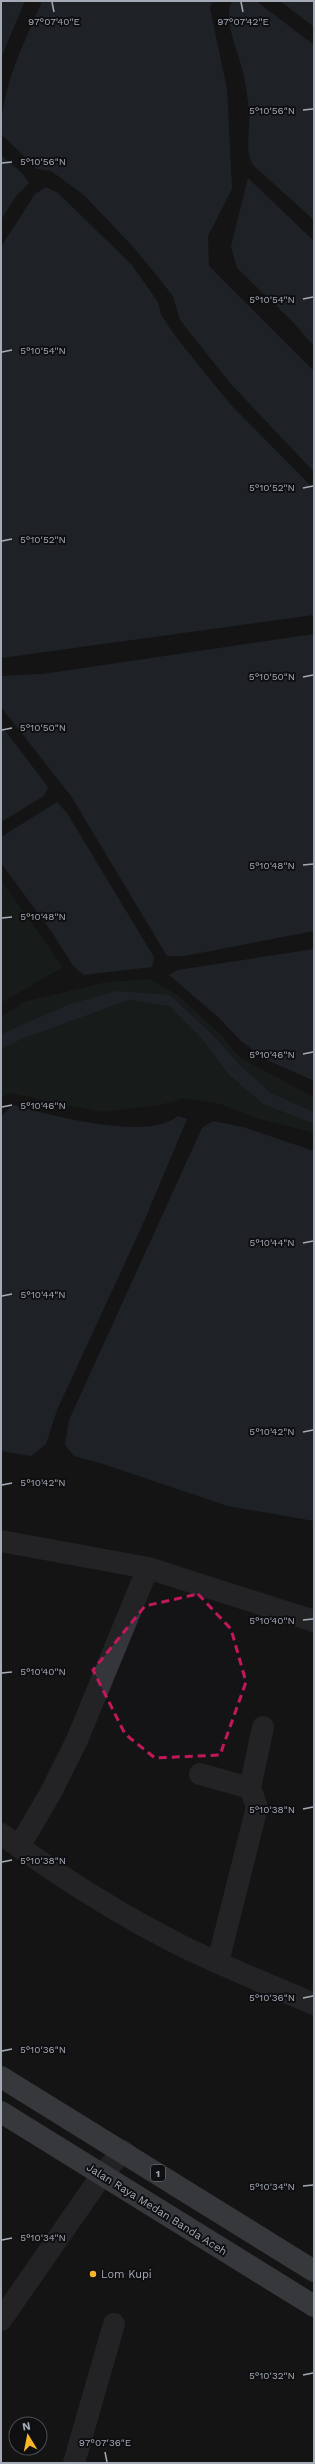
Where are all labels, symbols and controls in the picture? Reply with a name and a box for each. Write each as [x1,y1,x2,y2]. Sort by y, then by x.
text: 97°07'40"E [28,16,80,27]
text: 97°07'42"E [217,16,269,27]
text: 5°10'56"N [249,105,295,116]
text: 5°10'56"N [20,156,66,167]
text: 5°10'54"N [249,294,295,305]
text: 5°10'54"N [20,345,66,356]
text: 5°10'52"N [249,482,295,493]
text: 5°10'52"N [20,534,66,545]
text: 5°10'50"N [249,671,295,682]
text: 5°10'50"N [20,722,66,733]
text: 5°10'48"N [249,860,295,871]
text: 5°10'48"N [20,911,66,922]
text: 5°10'46"N [249,1049,295,1060]
text: 5°10'46"N [20,1100,66,1111]
text: 5°10'44"N [249,1237,295,1248]
text: 5°10'44"N [20,1289,66,1300]
text: 5°10'42"N [249,1426,295,1437]
text: 5°10'42"N [20,1477,66,1488]
text: 5°10'40"N [249,1615,295,1626]
text: 5°10'40"N [20,1666,66,1677]
text: 5°10'38"N [249,1804,295,1815]
text: 5°10'38"N [20,1855,66,1866]
text: 5°10'36"N [249,1992,295,2003]
text: 5°10'36"N [20,2044,66,2055]
street label: Jalan Raya Medan Banda Aceh [84,2161,229,2258]
road number: 1 [151,2165,165,2181]
text: 5°10'34"N [249,2181,295,2192]
text: 5°10'34"N [20,2232,66,2243]
place label: Lom Kupi [101,2268,152,2281]
marker: Lom Kupi [88,2269,98,2279]
text: 5°10'32"N [249,2370,295,2381]
north arrow [8,2416,48,2456]
text: N [21,2420,31,2434]
text: 97°07'36"E [79,2437,131,2448]

